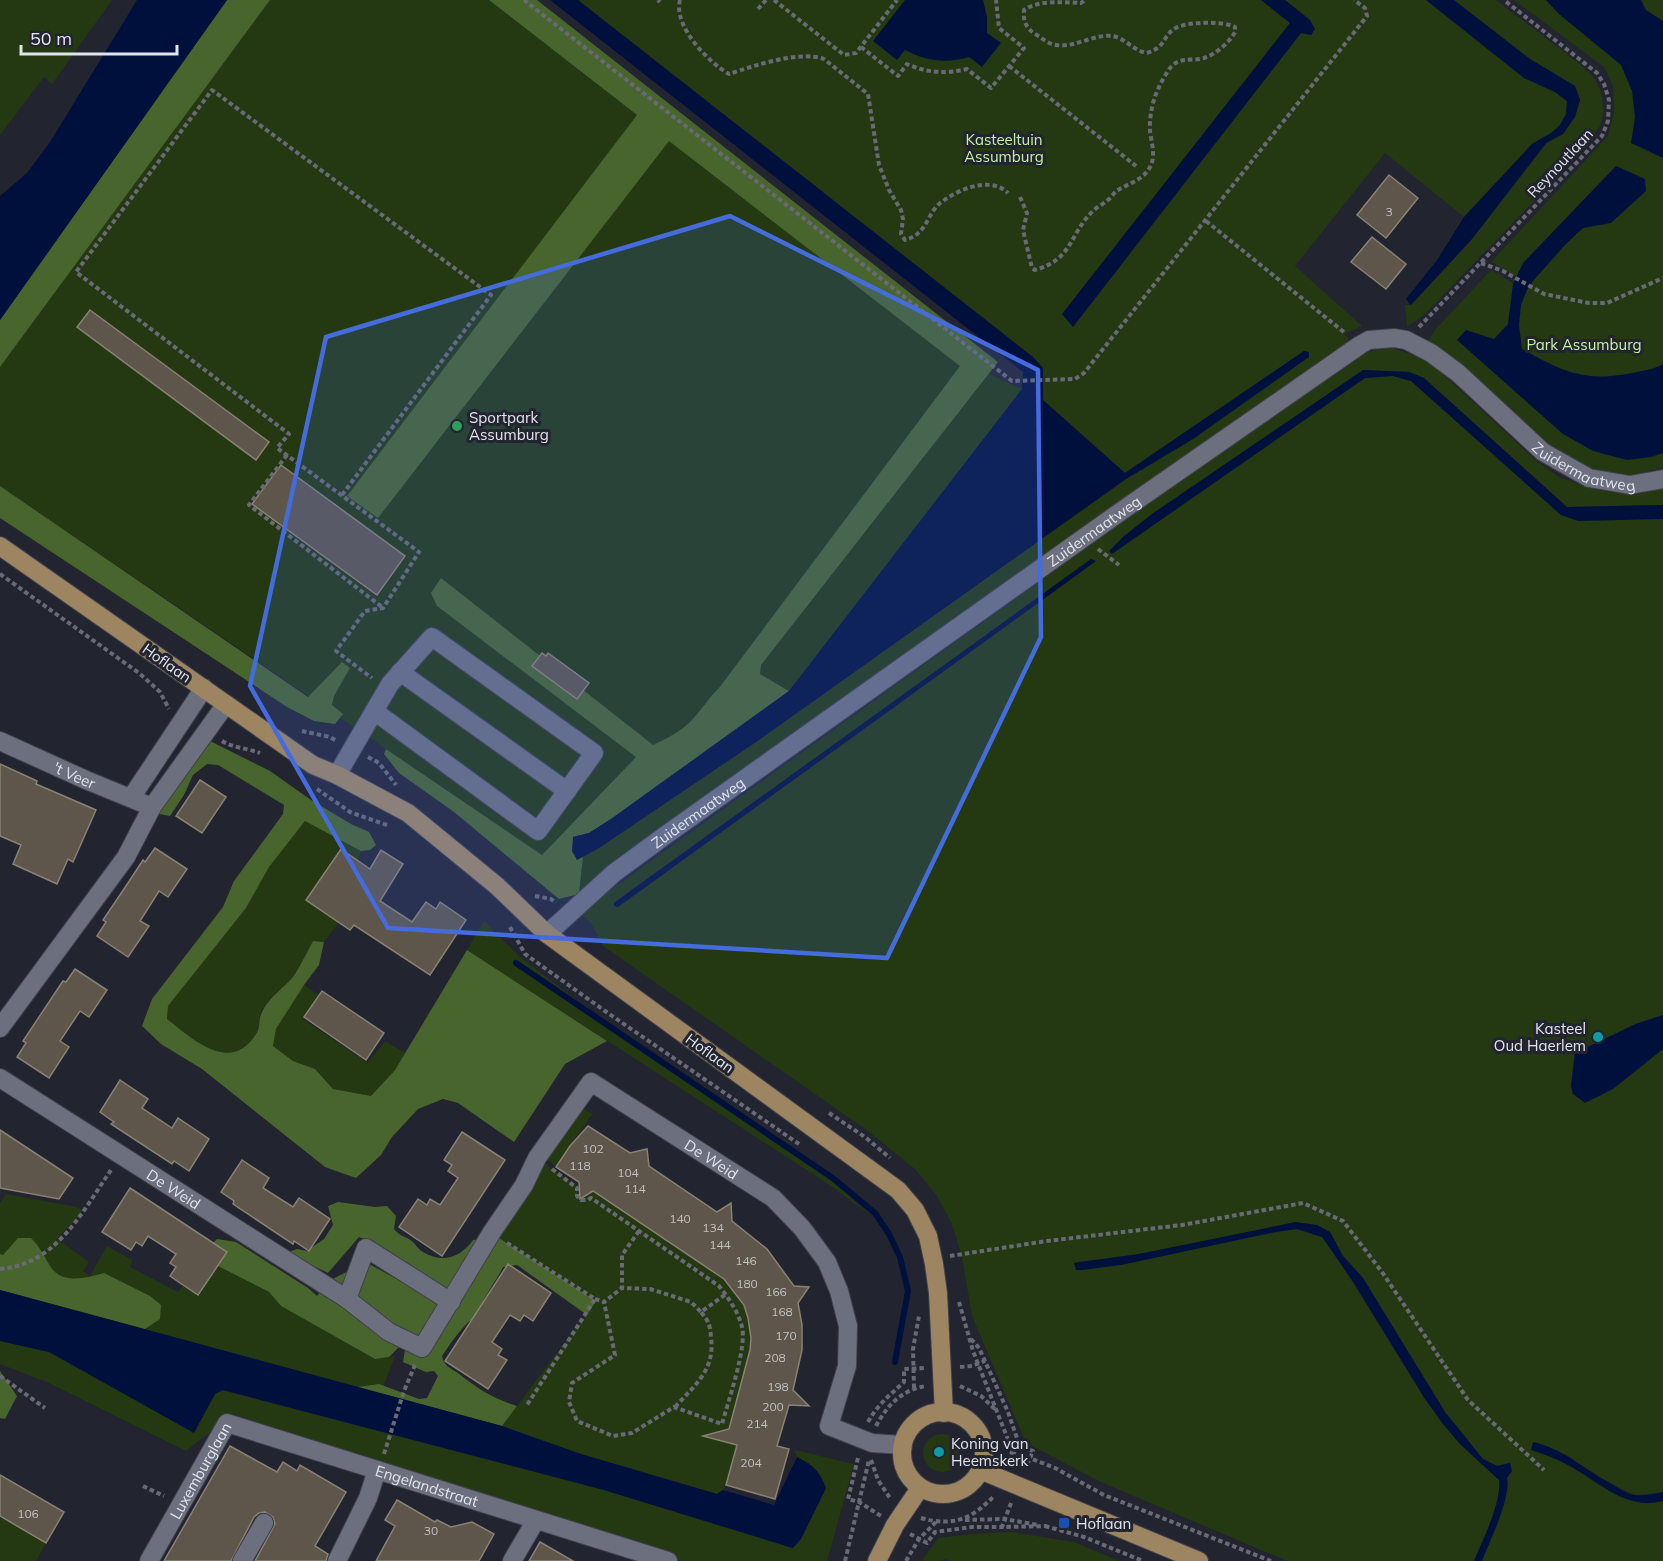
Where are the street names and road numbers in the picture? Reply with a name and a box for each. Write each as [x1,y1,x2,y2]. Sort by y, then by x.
street label: Reynoutlaan [1523,124,1597,202]
street label: Zuidermaatweg [1528,437,1636,495]
street label: Zuidermaatweg [1043,491,1144,570]
street label: Hoflaan [139,639,195,687]
street label: 't Veer [51,757,99,793]
street label: Zuidermaatweg [647,773,748,852]
street label: Hoflaan [682,1029,738,1077]
street label: De Weid [681,1135,742,1183]
street label: De Weid [143,1165,204,1213]
street label: Luxemburglaan [165,1419,235,1522]
street label: Engelandstraat [373,1461,481,1511]

